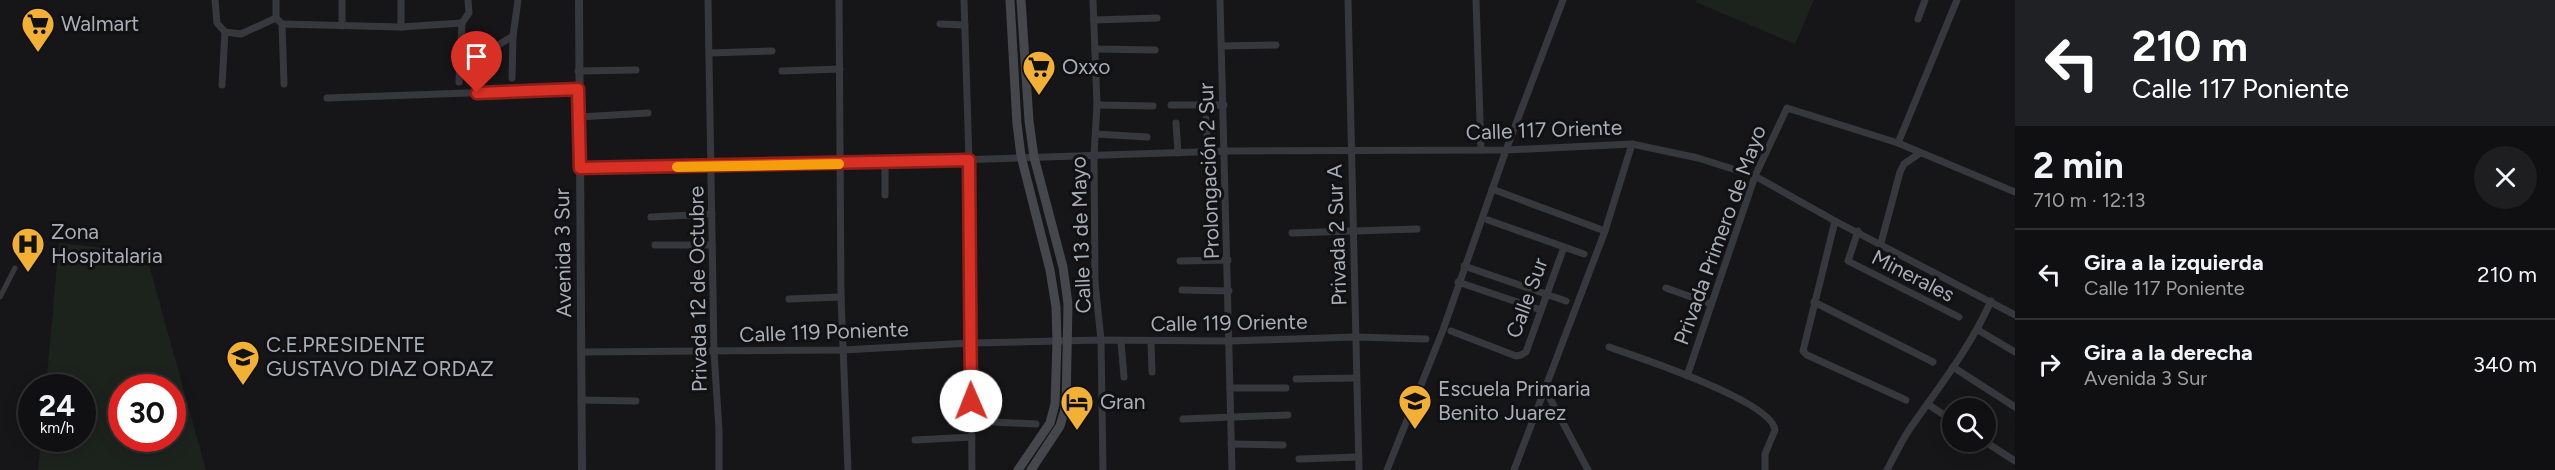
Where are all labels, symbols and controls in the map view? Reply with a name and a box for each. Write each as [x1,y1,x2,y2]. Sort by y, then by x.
supermarket icon: Walmart [20,6,56,53]
place label: Walmart [61,11,139,36]
text: 210 m [2132,21,2248,72]
icon: left [2033,24,2111,102]
pin [451,31,502,93]
icon: arrive [460,40,493,73]
supermarket icon: Oxxo [1021,49,1057,96]
place label: Oxxo [1062,54,1110,79]
text: Calle 117 Poniente [2132,72,2349,105]
street label: Prolongación 2 Sur [1193,82,1224,260]
street label: Calle 117 Oriente [1465,114,1623,145]
street label: Privada Primero de Mayo [1668,122,1771,348]
text: 2 min [2033,144,2124,187]
button: close [2474,146,2537,209]
street label: Calle 13 de Mayo [1065,156,1096,314]
street label: Privada 2 Sur A [1322,164,1351,306]
street label: Privada 12 de Octubre [683,186,712,392]
street label: Avenida 3 Sur [549,188,576,318]
text: 710 m · 12:13 [2033,188,2145,212]
place label: Zona Hospitalaria [51,219,163,268]
hospital icon: Zona Hospitalaria [10,226,46,273]
street label: Minerales [1868,244,1959,307]
text: Gira a la izquierda [2084,249,2264,276]
street label: Calle Sur [1501,254,1553,341]
icon: left [2033,258,2066,291]
text: 210 m [2477,261,2537,288]
text: Calle 117 Poniente [2084,276,2245,300]
street label: Calle 119 Oriente [1150,309,1308,336]
street label: Calle 119 Poniente [739,316,909,347]
place label: C.E.PRESIDENTE GUSTAVO DIAZ ORDAZ [266,332,494,381]
school or university icon: C.E.PRESIDENTE GUSTAVO DIAZ ORDAZ [225,339,261,386]
text: Gira a la derecha [2084,339,2253,366]
icon: right [2033,348,2066,381]
text: 340 m [2473,351,2537,378]
text: Avenida 3 Sur [2084,366,2207,390]
position arrow [939,369,1003,433]
speed limit sign: 30 [108,374,186,452]
place label: Escuela Primaria Benito Juarez [1438,376,1591,425]
school or university icon: Escuela Primaria Benito Juarez [1397,383,1433,430]
hotel icon: Gran [1059,384,1095,431]
text: 24 [39,387,75,424]
place label: Gran [1100,389,1146,414]
map controls [1942,398,1996,452]
button: search [1942,398,1996,452]
text: km/h [40,419,74,437]

